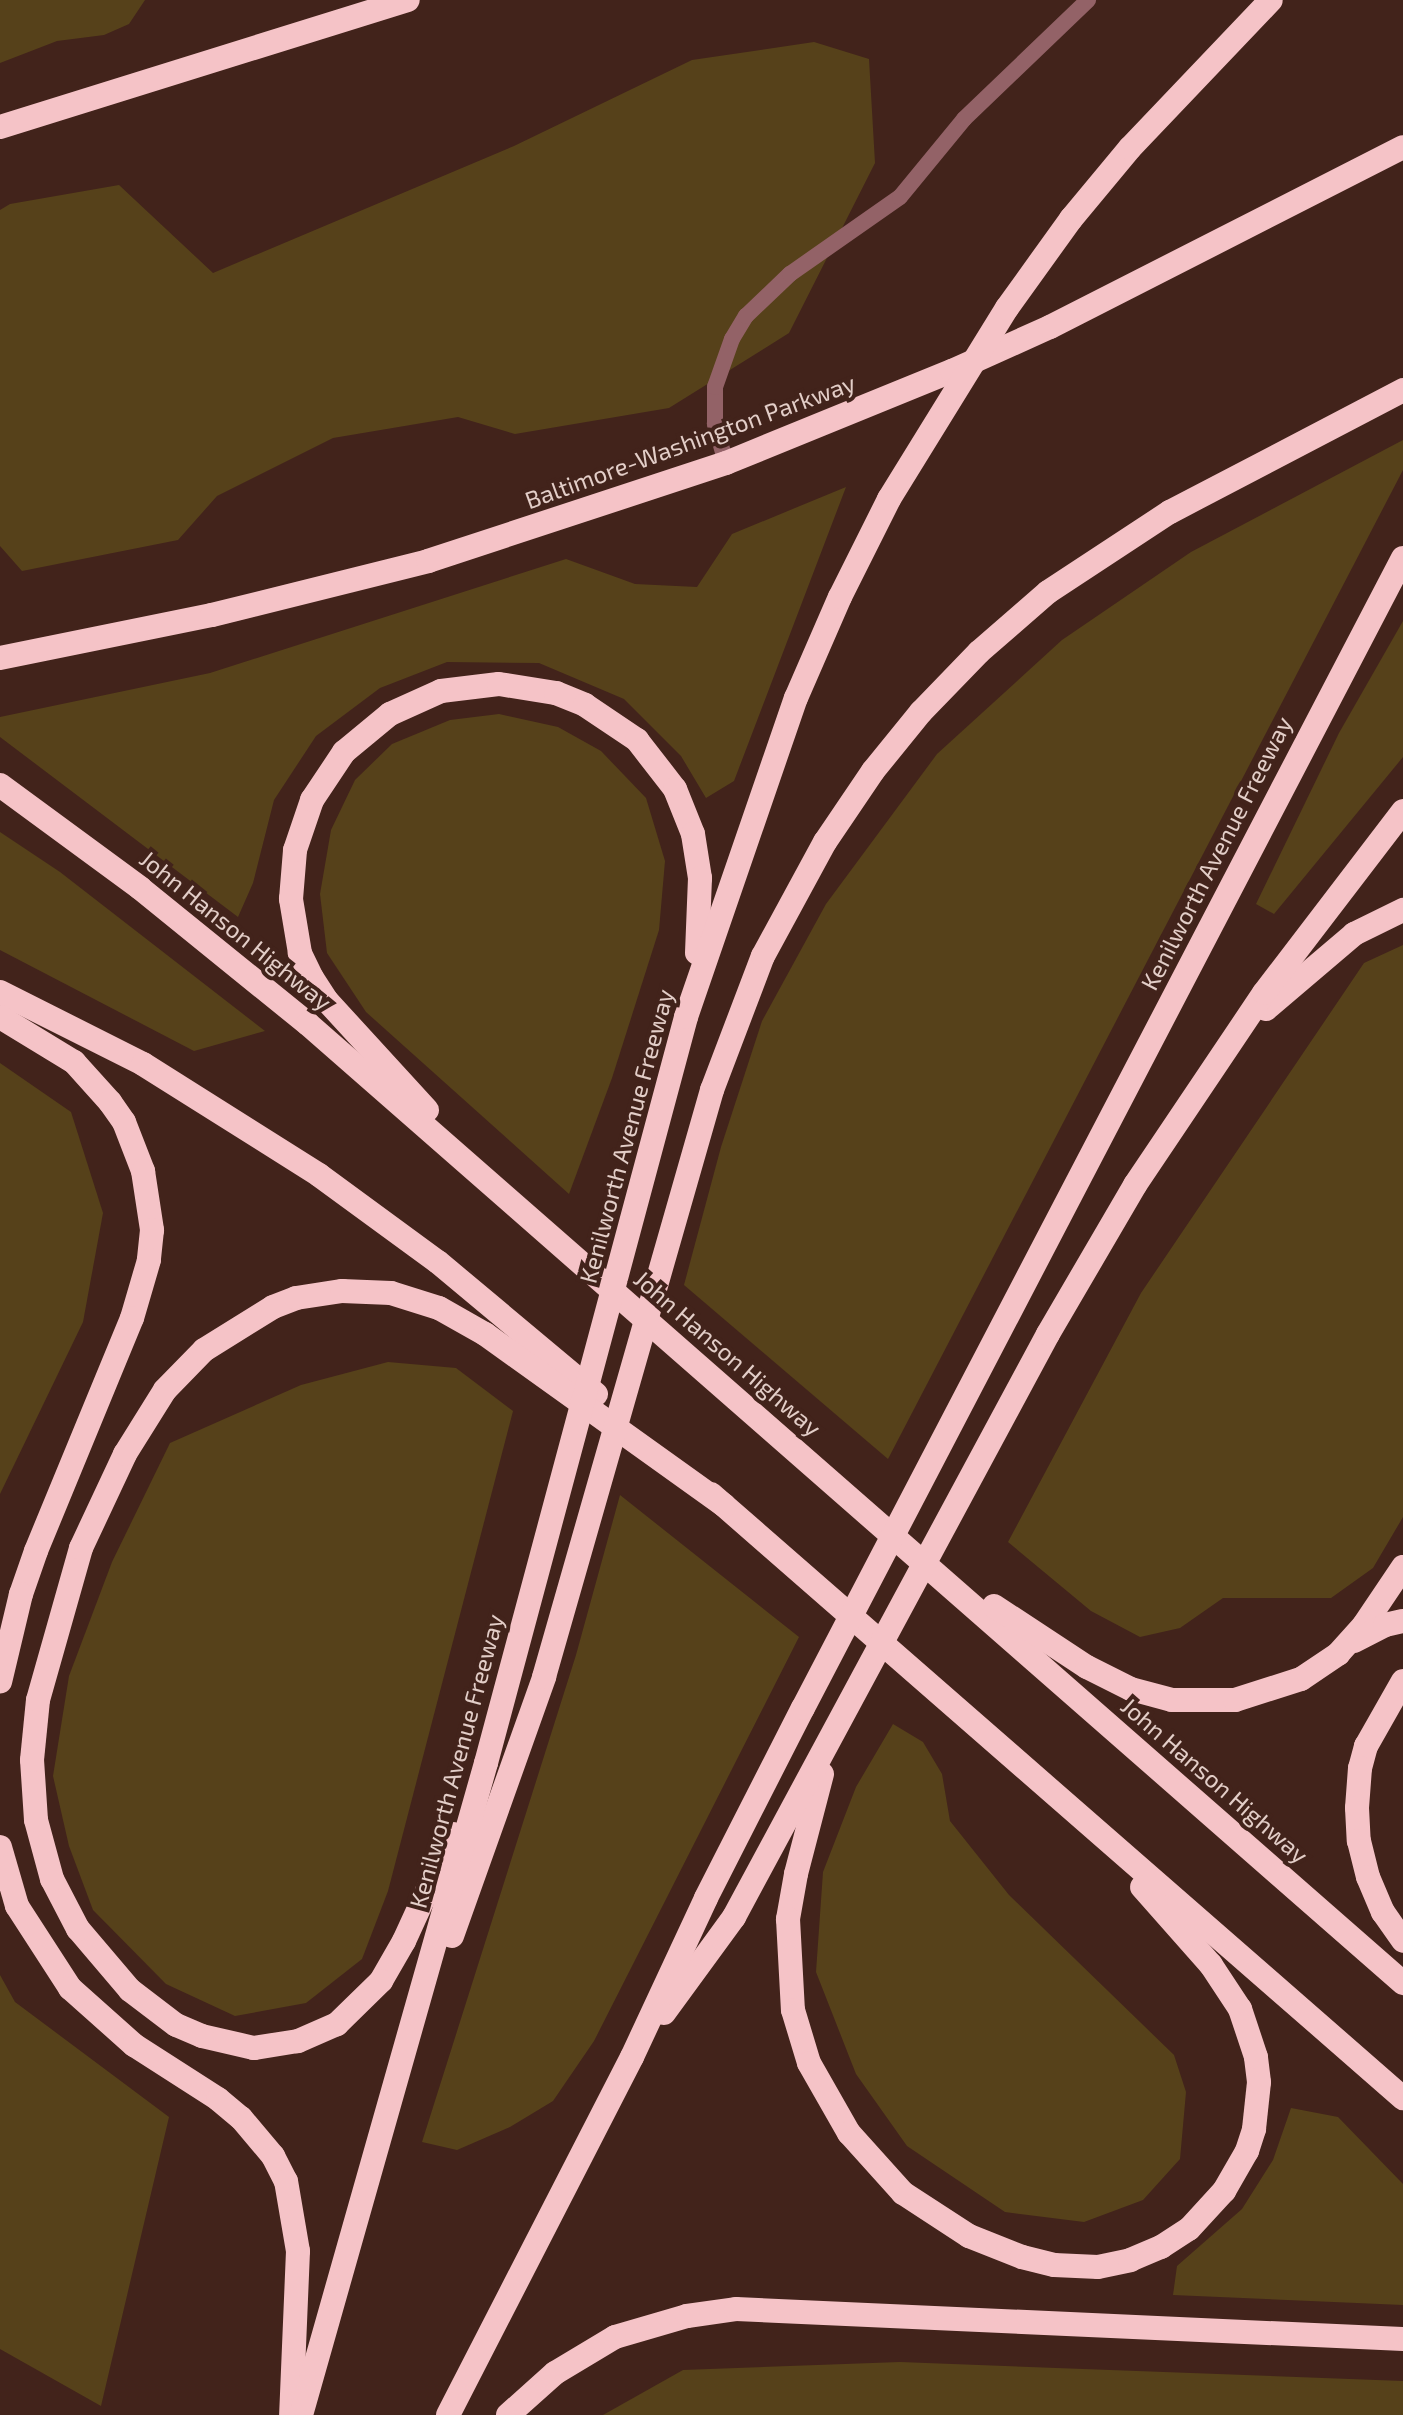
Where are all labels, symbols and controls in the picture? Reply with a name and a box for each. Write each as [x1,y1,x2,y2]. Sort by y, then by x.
street label: Baltimore-Washington Parkway [521,368,859,514]
street label: Kenilworth Avenue Freeway [1134,711,1298,995]
street label: John Hanson Highway [134,844,338,1016]
street label: Kenilworth Avenue Freeway [573,986,679,1286]
street label: John Hanson Highway [629,1264,827,1442]
street label: Kenilworth Avenue Freeway [403,1611,509,1911]
street label: John Hanson Highway [1116,1691,1314,1869]

